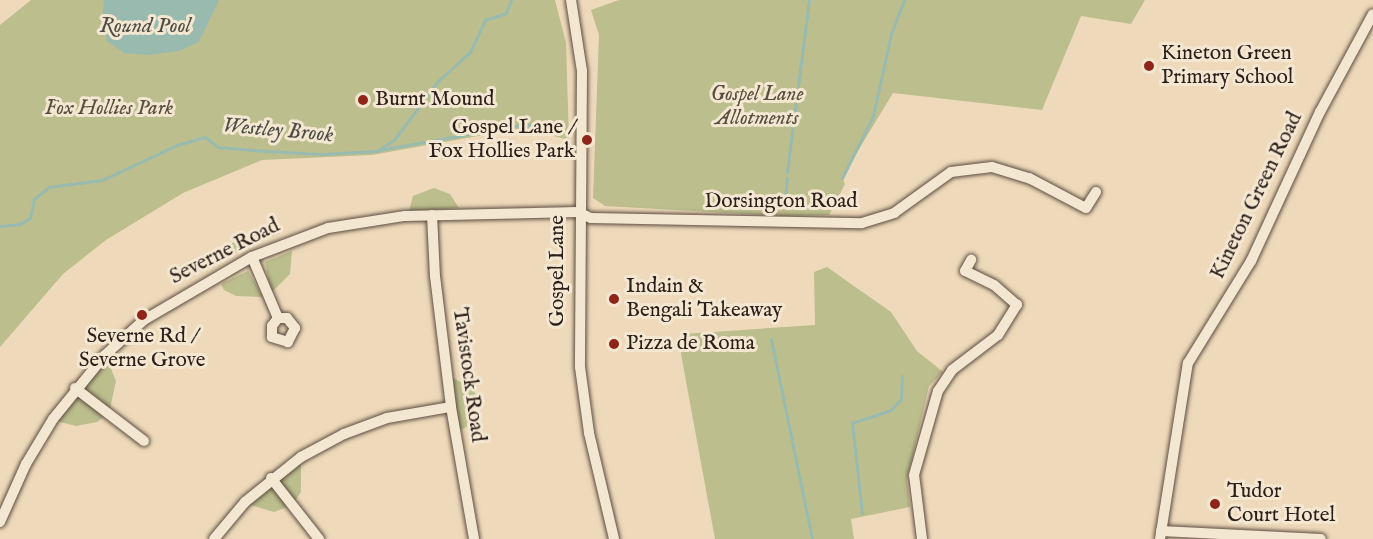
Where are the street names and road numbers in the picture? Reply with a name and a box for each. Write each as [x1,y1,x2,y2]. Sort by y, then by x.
street label: Kineton Green Road [1206,108,1308,284]
street label: Dorsington Road [704,189,858,215]
street label: Severne Road [166,214,284,290]
street label: Gospel Lane [545,215,571,327]
street label: Tavistock Road [446,306,490,444]

